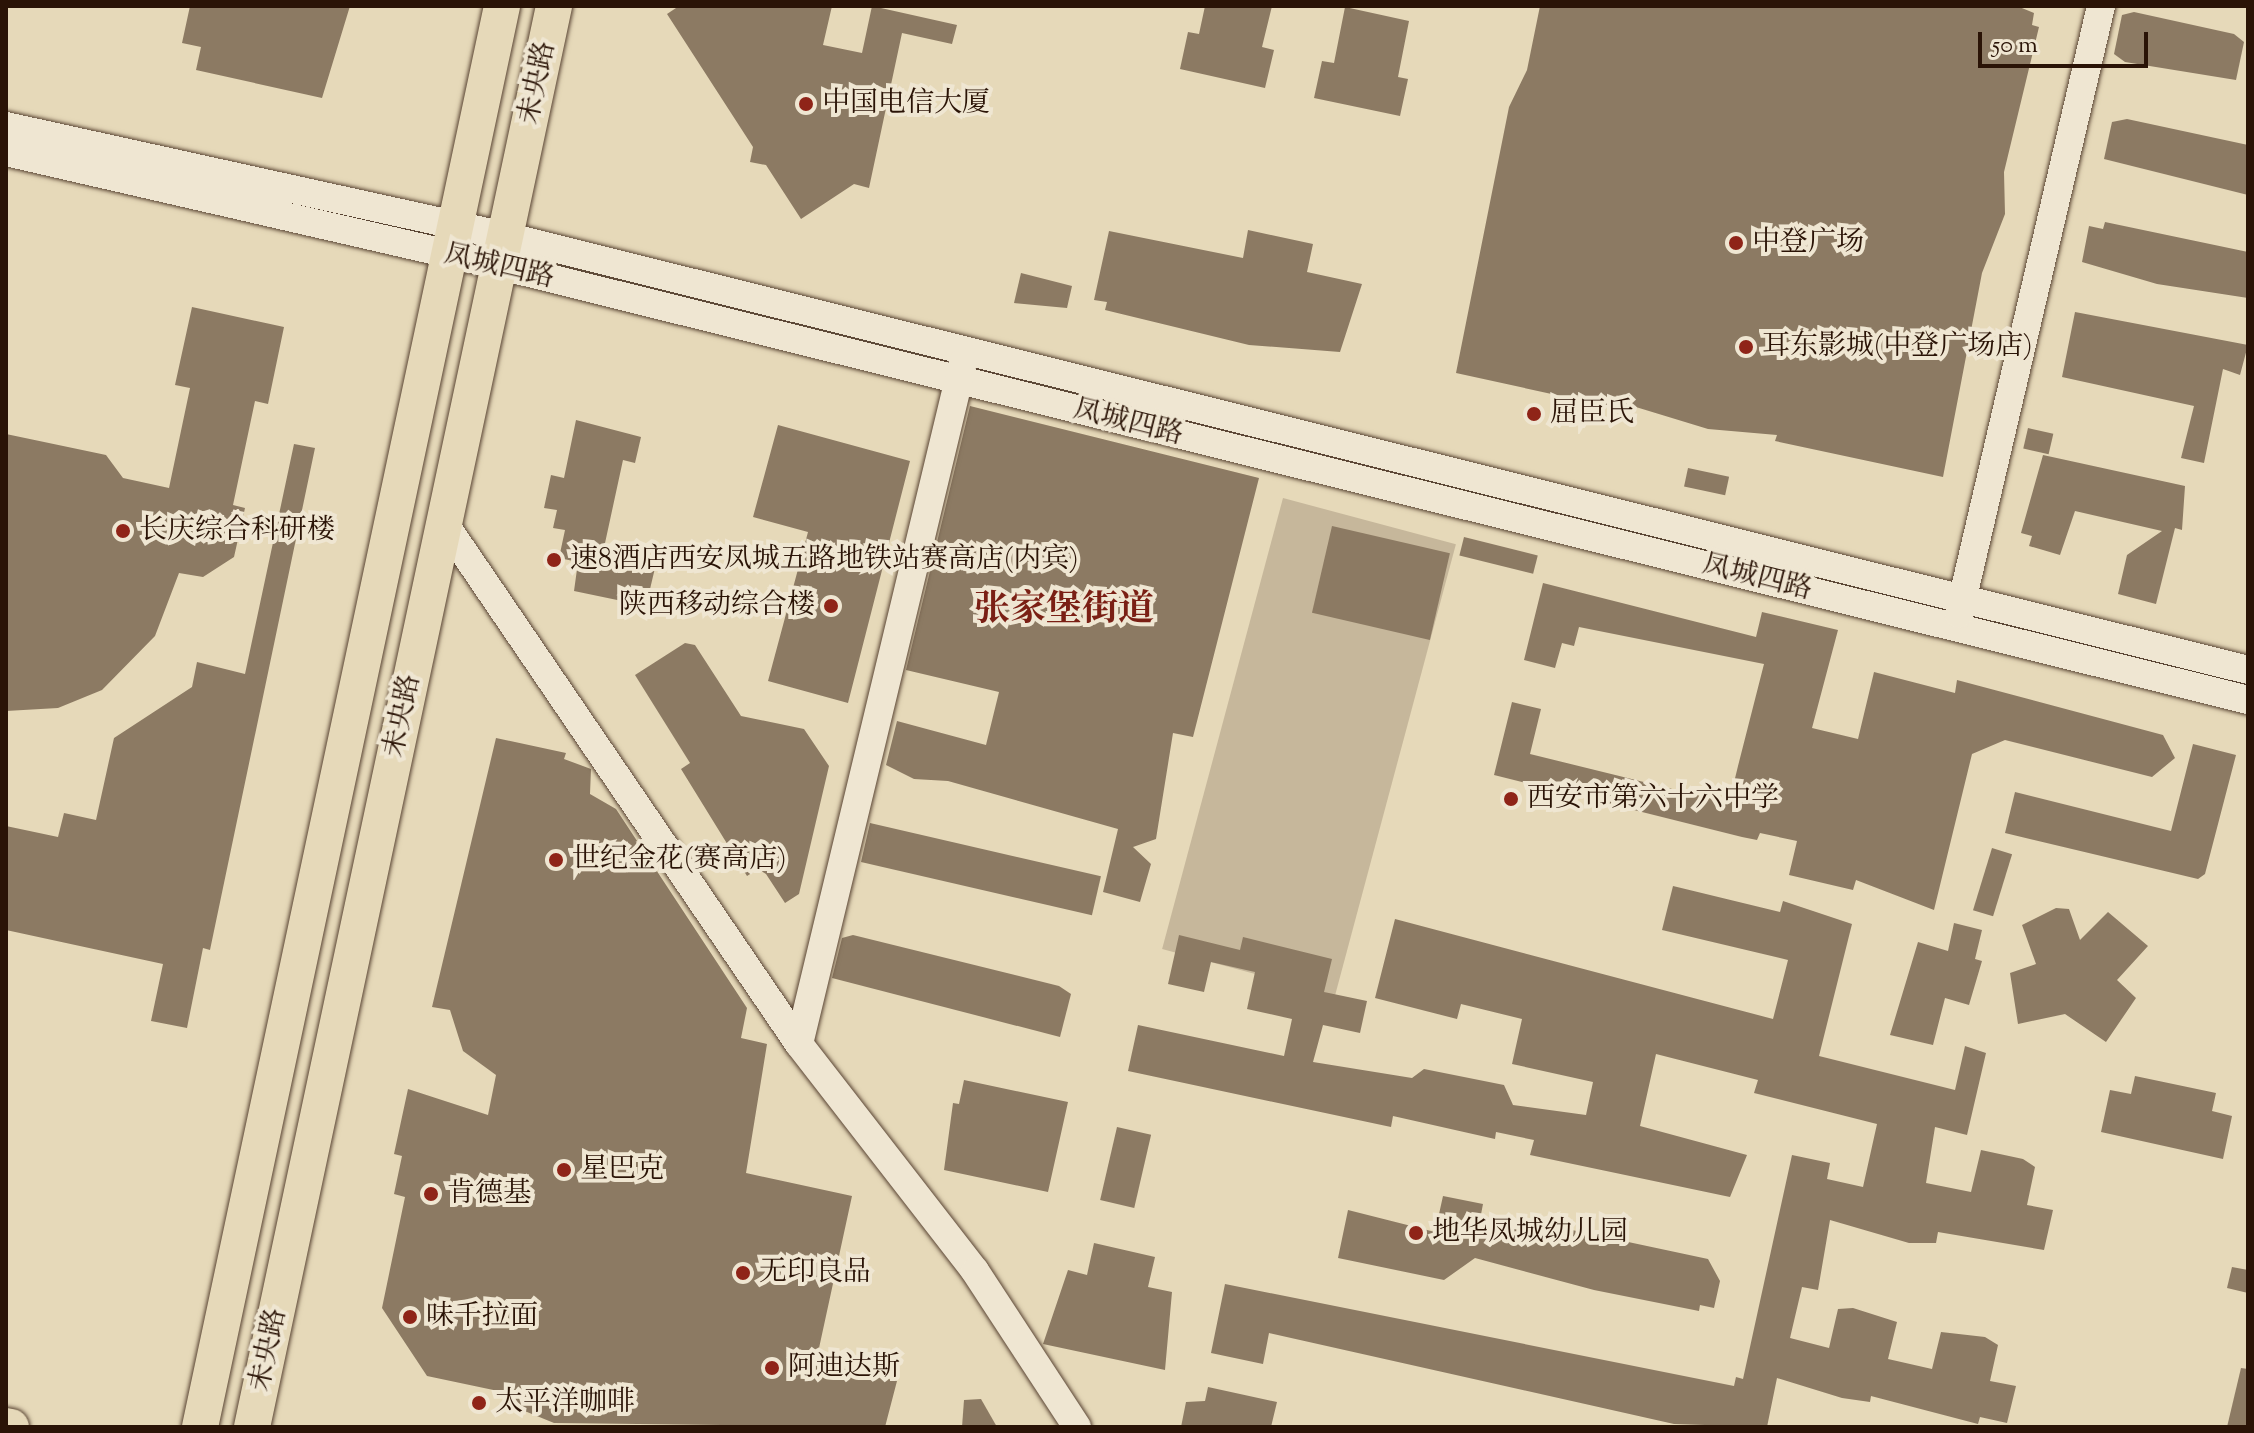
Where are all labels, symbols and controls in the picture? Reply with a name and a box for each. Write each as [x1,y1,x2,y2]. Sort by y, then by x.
scale bar [1982,16,2152,66]
text: 50 m [1992,29,2038,63]
street label: 未央路 [513,38,563,128]
place label: 中国电信大厦 [822,87,990,121]
marker: 中国电信大厦 [797,95,815,113]
place label: 中登广场 [1752,226,1864,260]
marker: 中登广场 [1727,234,1745,252]
street label: 凤城四路 [441,238,557,296]
place label: 耳东影城(中登广场店) [1762,330,2032,364]
marker: 耳东影城(中登广场店) [1737,338,1755,356]
street label: 凤城四路 [1070,393,1186,453]
place label: 屈臣氏 [1550,397,1634,431]
marker: 屈臣氏 [1525,405,1543,423]
place label: 长庆综合科研楼 [139,514,335,548]
marker: 长庆综合科研楼 [114,522,132,540]
place label: 速8酒店西安凤城五路地铁站赛高店(内宾) [570,543,1078,577]
street label: 凤城四路 [1699,548,1815,608]
marker: 速8酒店西安凤城五路地铁站赛高店(内宾) [545,551,563,569]
place label: 陕西移动综合楼 [619,589,815,623]
district label: 张家堡街道 [974,590,1154,634]
marker: 陕西移动综合楼 [822,597,840,615]
street label: 未央路 [378,671,428,761]
place label: 西安市第六十六中学 [1527,782,1779,816]
marker: 西安市第六十六中学 [1502,790,1520,808]
place label: 世纪金花(赛高店) [572,843,786,877]
marker: 世纪金花(赛高店) [547,851,565,869]
place label: 星巴克 [580,1153,664,1187]
marker: 星巴克 [555,1161,573,1179]
place label: 肯德基 [447,1177,531,1211]
marker: 肯德基 [422,1185,440,1203]
place label: 地华凤城幼儿园 [1432,1216,1628,1250]
marker: 地华凤城幼儿园 [1407,1224,1425,1242]
place label: 无印良品 [759,1256,871,1290]
marker: 无印良品 [734,1264,752,1282]
place label: 味千拉面 [426,1300,538,1334]
street label: 未央路 [244,1305,294,1395]
marker: 味千拉面 [401,1308,419,1326]
place label: 阿迪达斯 [788,1351,900,1385]
marker: 阿迪达斯 [763,1359,781,1377]
place label: 太平洋咖啡 [495,1386,635,1420]
marker: 太平洋咖啡 [470,1394,488,1412]

